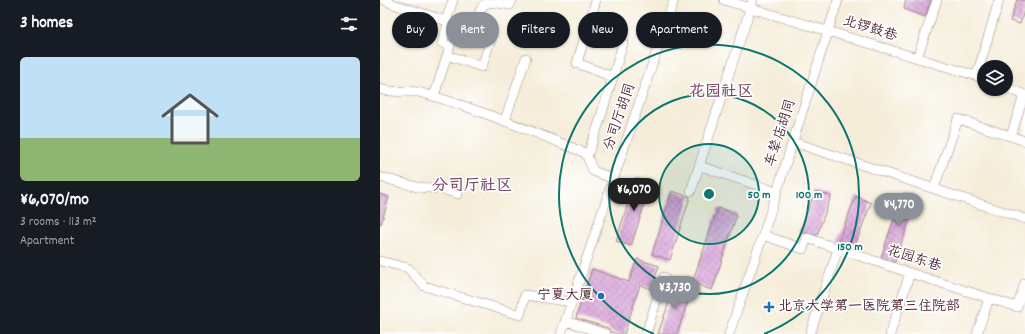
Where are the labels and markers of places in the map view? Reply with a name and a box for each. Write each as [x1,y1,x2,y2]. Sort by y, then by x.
pin: ¥6,070 [601,178,667,212]
centre of rings [702,187,716,201]
pin: ¥4,770 [866,193,932,227]
pin: ¥3,730 [642,276,708,310]
place label: 宁夏大厦 [537,286,593,306]
marker: 宁夏大厦 [596,291,606,301]
place label: 北京大学第一医院第三住院部 [778,297,960,317]
marker: 北京大学第一医院第三住院部 [763,301,775,313]

